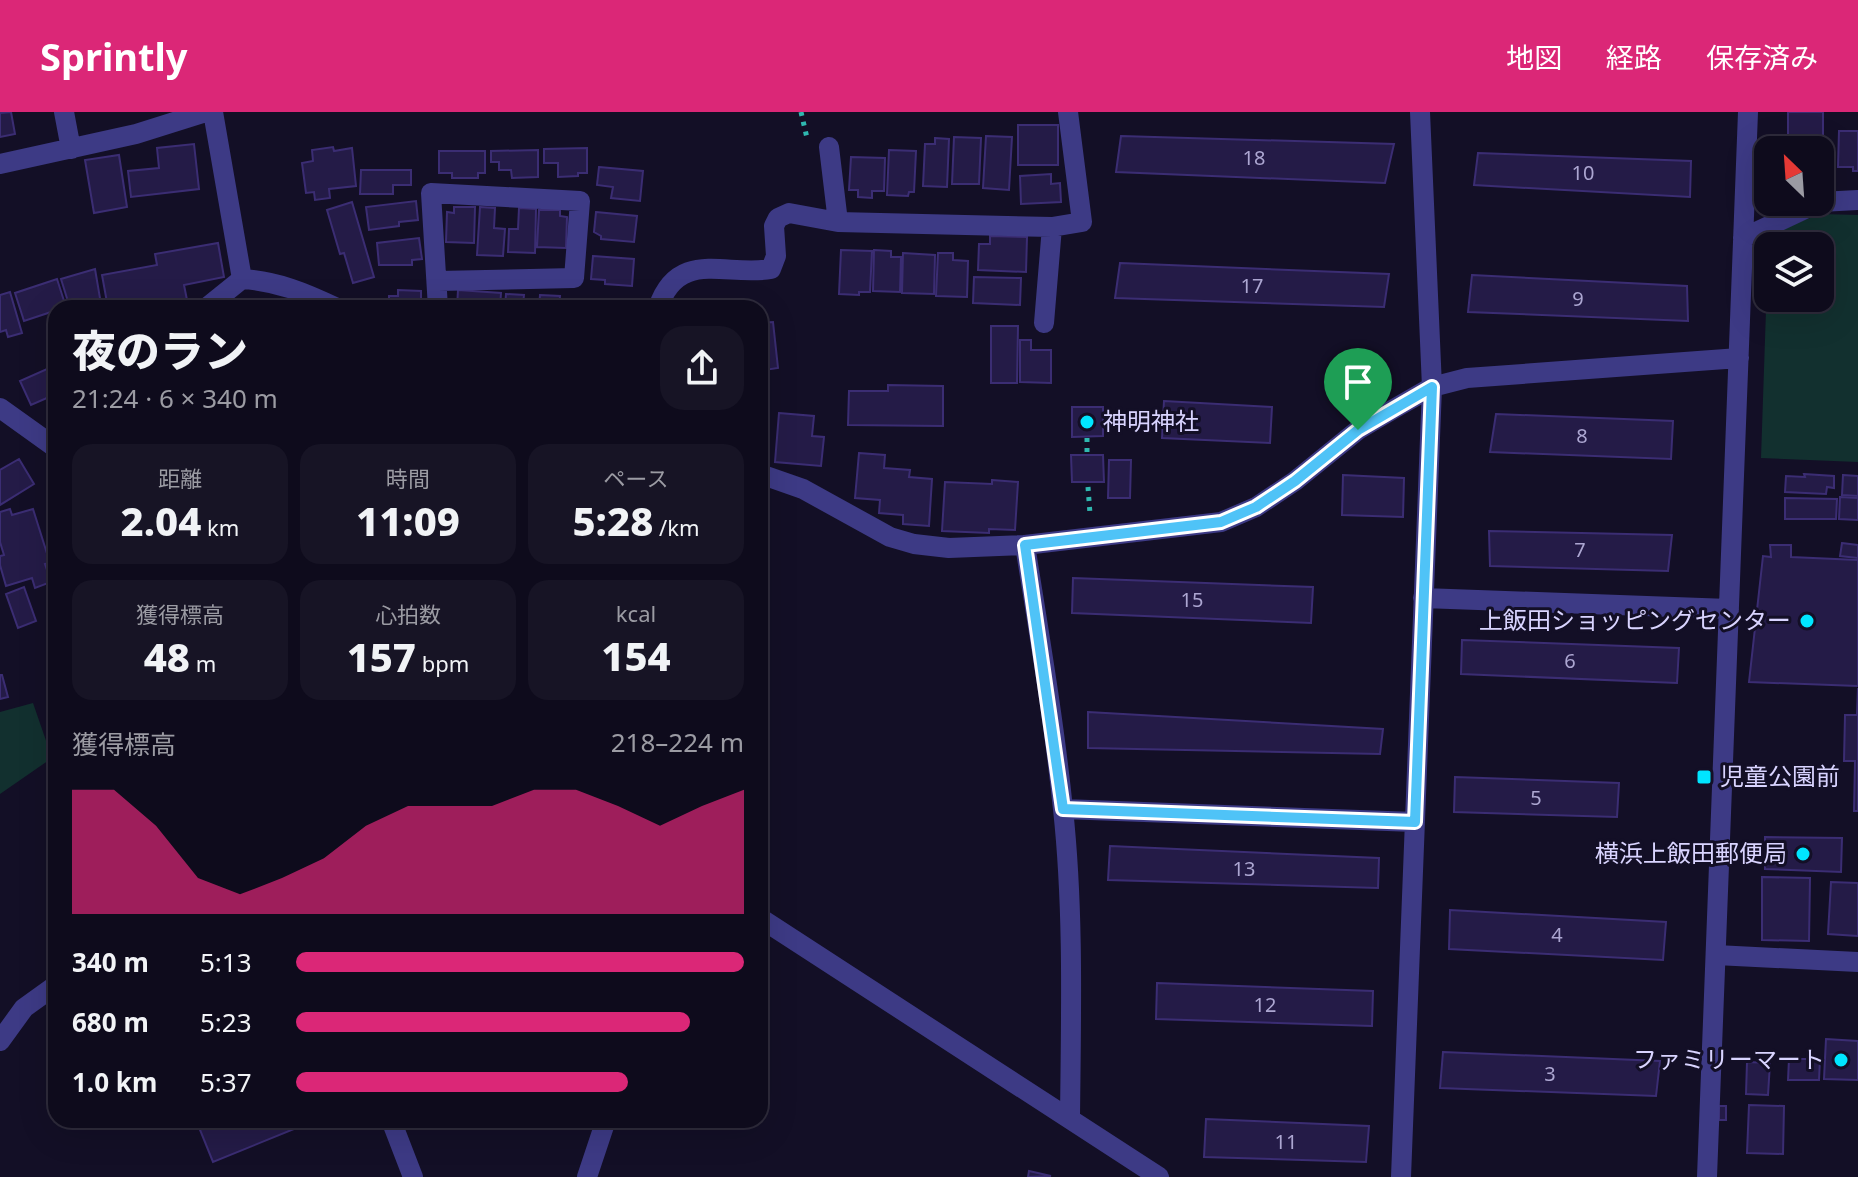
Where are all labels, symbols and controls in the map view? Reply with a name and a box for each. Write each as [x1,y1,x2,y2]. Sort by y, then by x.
text: Sprintly [40,30,188,82]
text: 地図 [1506,38,1562,76]
text: 経路 [1606,38,1662,76]
text: 保存済み [1706,38,1818,76]
north arrow [1754,136,1834,216]
map controls [1754,136,1834,312]
house number: 18 [1243,144,1265,171]
house number: 10 [1572,159,1594,186]
button: layers [1754,232,1834,312]
house number: 17 [1241,272,1263,299]
house number: 9 [1572,285,1584,312]
text: 夜のラン [72,320,248,380]
button: share [660,326,744,410]
pin [1324,348,1392,430]
icon: arrive [1336,360,1380,404]
text: 21:24 · 6 × 340 m [72,380,278,416]
place label: 神明神社 [1103,404,1199,437]
marker: 神明神社 [1078,413,1096,431]
house number: 8 [1576,422,1588,449]
text: 距離 [158,463,202,493]
text: 時間 [386,463,430,493]
text: ペース [604,463,668,493]
text: 2.04 [121,493,201,548]
text: 11:09 [356,493,460,548]
text: 5:28 [573,493,653,548]
text: km [201,512,239,542]
text: /km [653,512,700,542]
house number: 7 [1574,536,1586,563]
house number: 15 [1181,586,1203,613]
text: kcal [616,598,656,628]
text: 獲得標高 [136,599,224,629]
text: 心拍数 [375,599,441,629]
place label: 上飯田ショッピングセンター [1479,603,1791,636]
marker: 上飯田ショッピングセンター [1798,612,1816,630]
text: 154 [601,628,671,683]
text: 48 [144,629,190,684]
text: 157 [347,629,416,684]
house number: 6 [1564,647,1576,674]
text: m [190,648,216,678]
text: bpm [416,648,469,678]
text: 218–224 m [611,724,744,760]
text: 獲得標高 [72,726,176,762]
place label: 児童公園前 [1720,759,1840,792]
marker: 児童公園前 [1695,768,1713,786]
house number: 5 [1530,784,1542,811]
place label: 横浜上飯田郵便局 [1595,836,1787,869]
marker: 横浜上飯田郵便局 [1794,845,1812,863]
house number: 13 [1233,855,1255,882]
house number: 4 [1551,921,1563,948]
text: 340 m [72,944,149,980]
text: 5:13 [200,944,252,980]
house number: 12 [1254,991,1276,1018]
text: 680 m [72,1004,149,1040]
text: 5:23 [200,1004,252,1040]
place label: ファミリーマート [1633,1042,1825,1075]
marker: ファミリーマート [1832,1051,1850,1069]
house number: 3 [1544,1060,1556,1087]
text: 1.0 km [72,1064,157,1100]
text: 5:37 [200,1064,252,1100]
house number: 11 [1275,1128,1297,1155]

